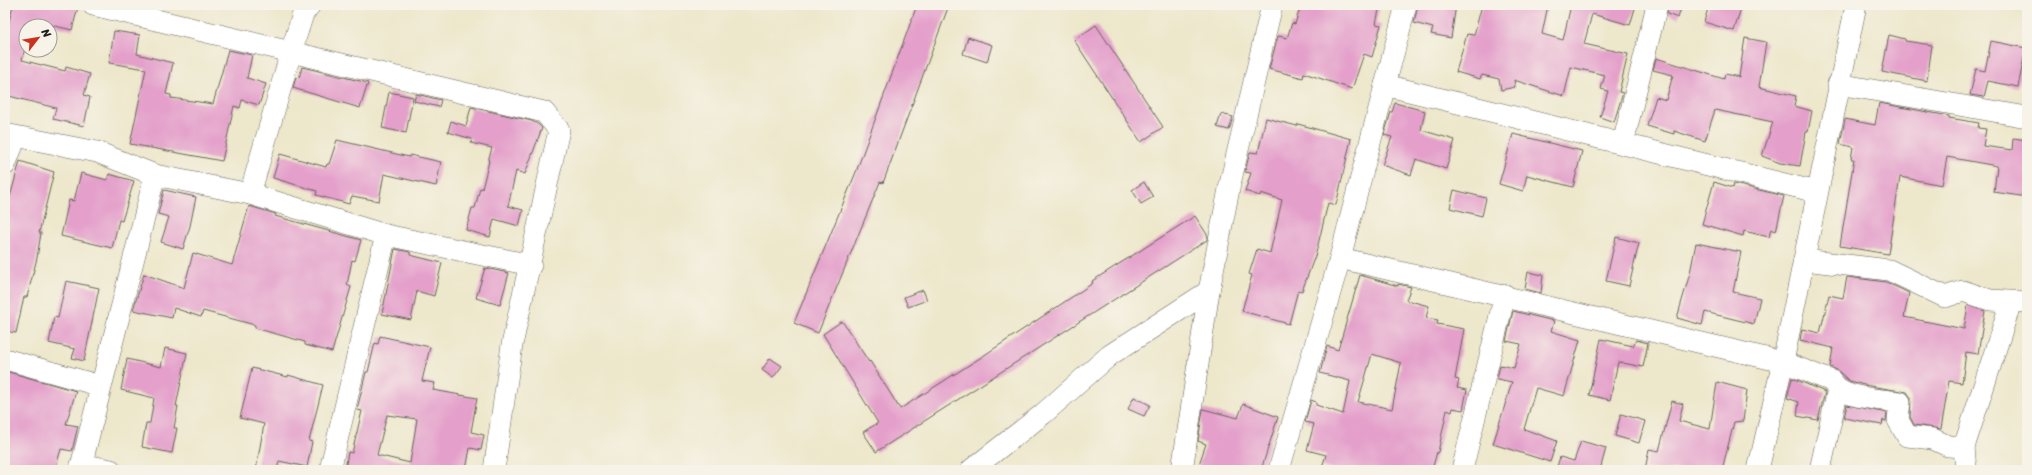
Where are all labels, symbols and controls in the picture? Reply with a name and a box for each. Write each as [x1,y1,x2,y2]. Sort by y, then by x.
north arrow [18,18,58,58]
text: N [36,24,56,42]

